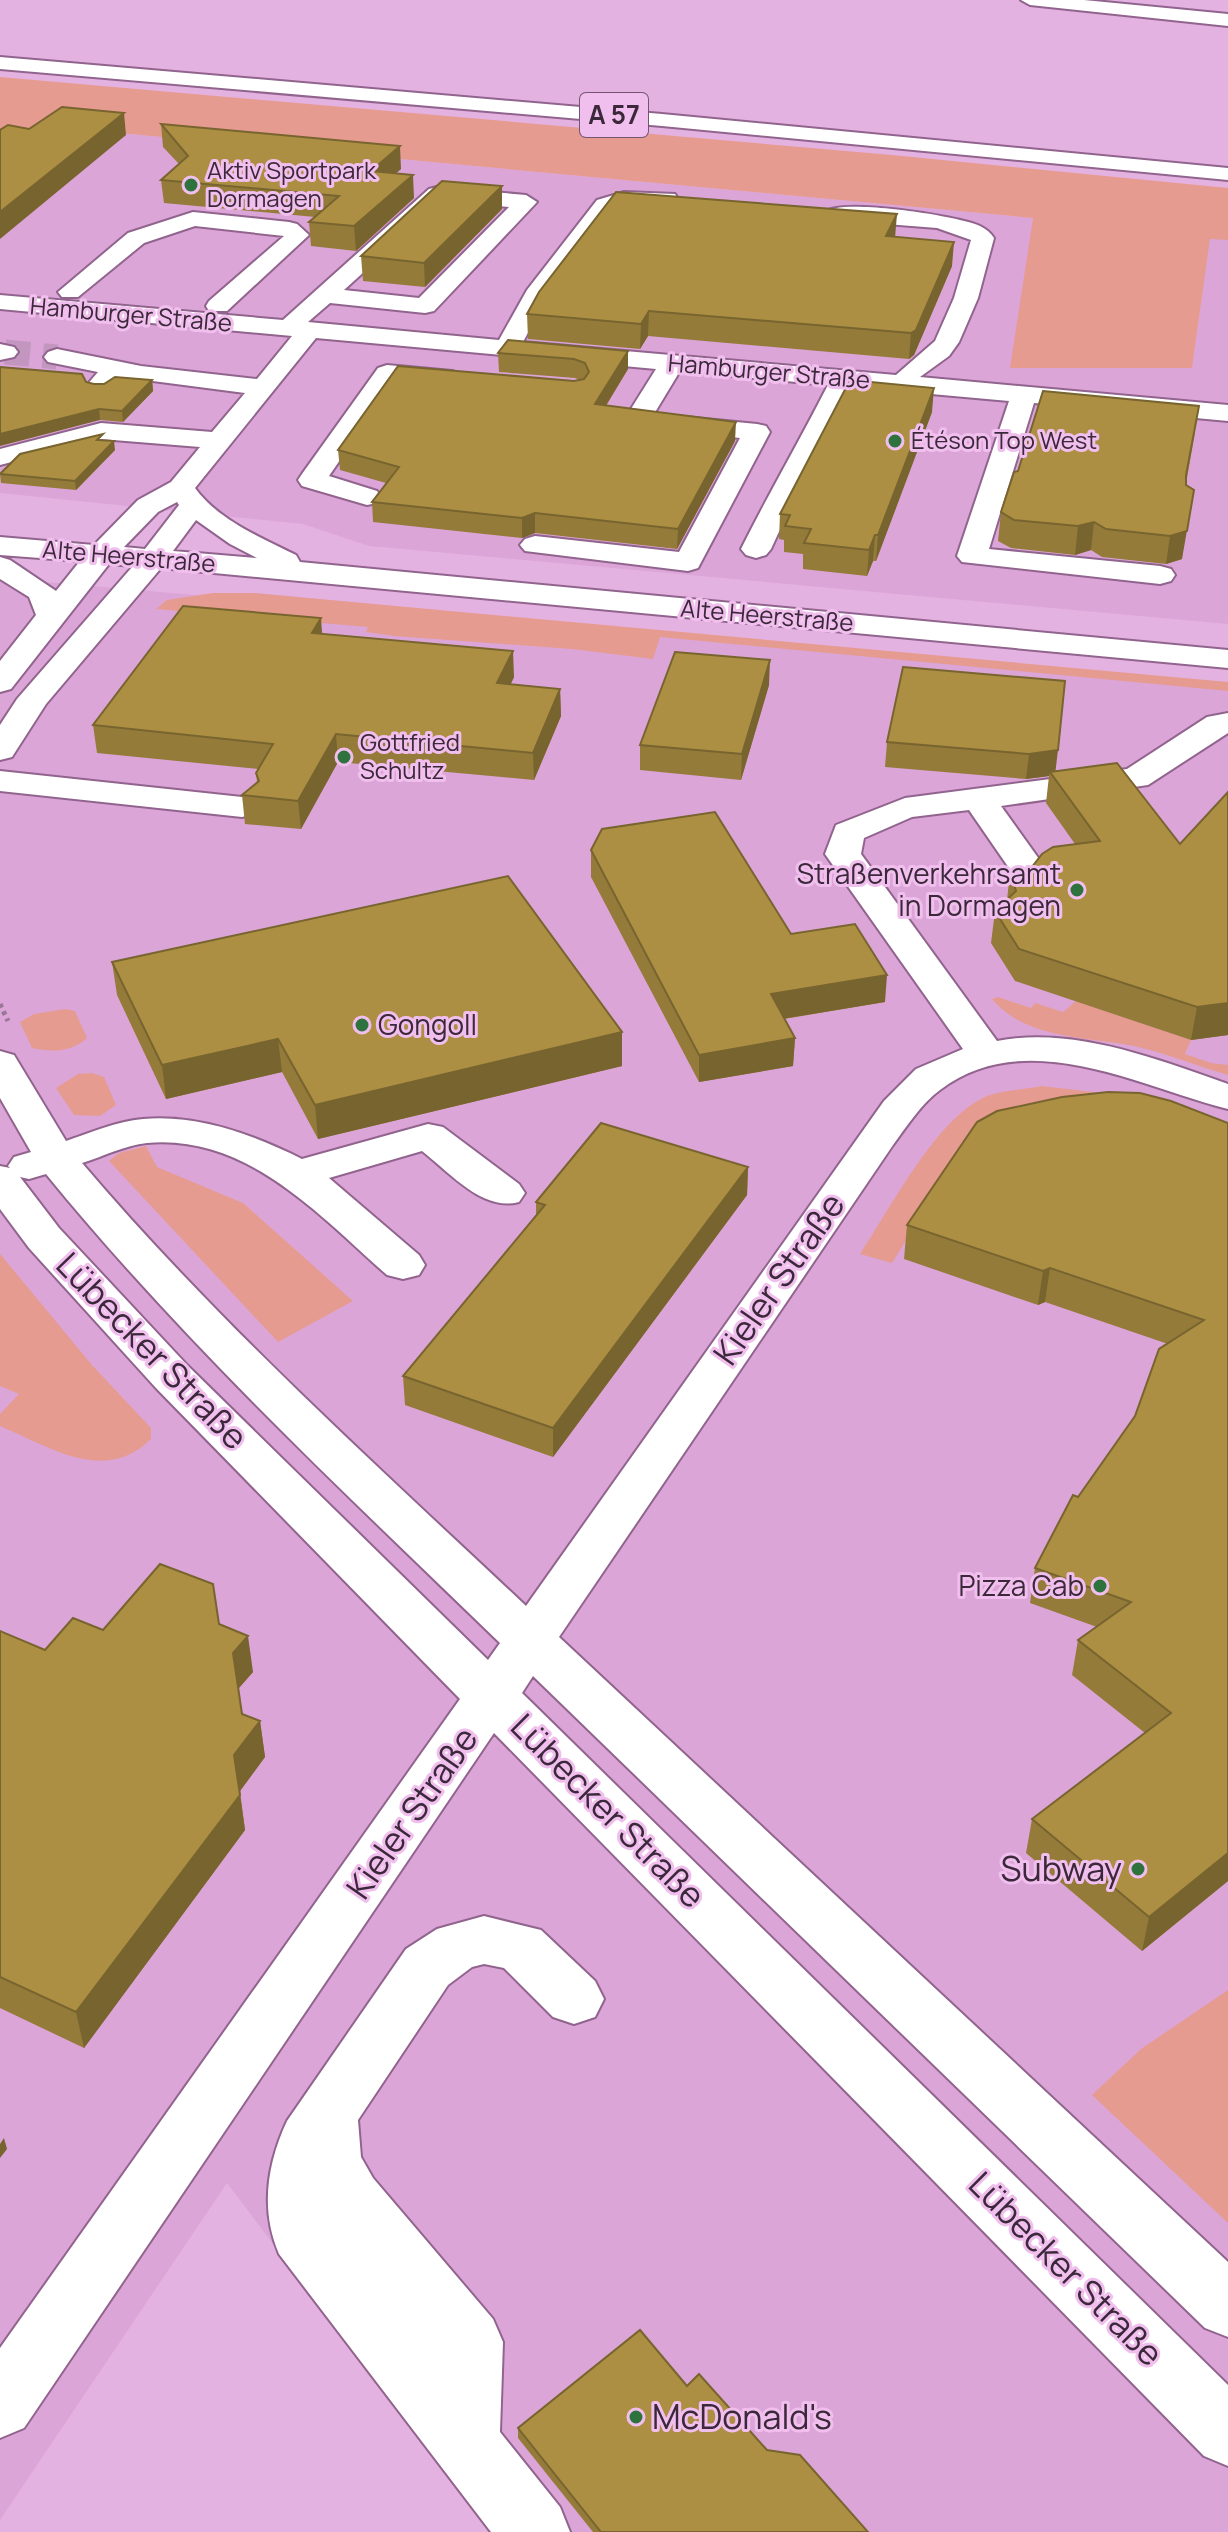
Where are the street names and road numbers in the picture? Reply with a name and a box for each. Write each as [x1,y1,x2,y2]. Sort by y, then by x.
road number: A 57 [580,93,648,137]
street label: Hamburger Straße [29,288,234,339]
street label: Hamburger Straße [667,345,872,396]
street label: Alte Heerstraße [41,532,217,580]
street label: Alte Heerstraße [679,591,855,639]
street label: Kieler Straße [702,1183,854,1374]
street label: Lübecker Straße [47,1242,259,1459]
street label: Lübecker Straße [502,1703,716,1917]
street label: Kieler Straße [335,1717,487,1908]
street label: Lübecker Straße [960,2161,1174,2375]

